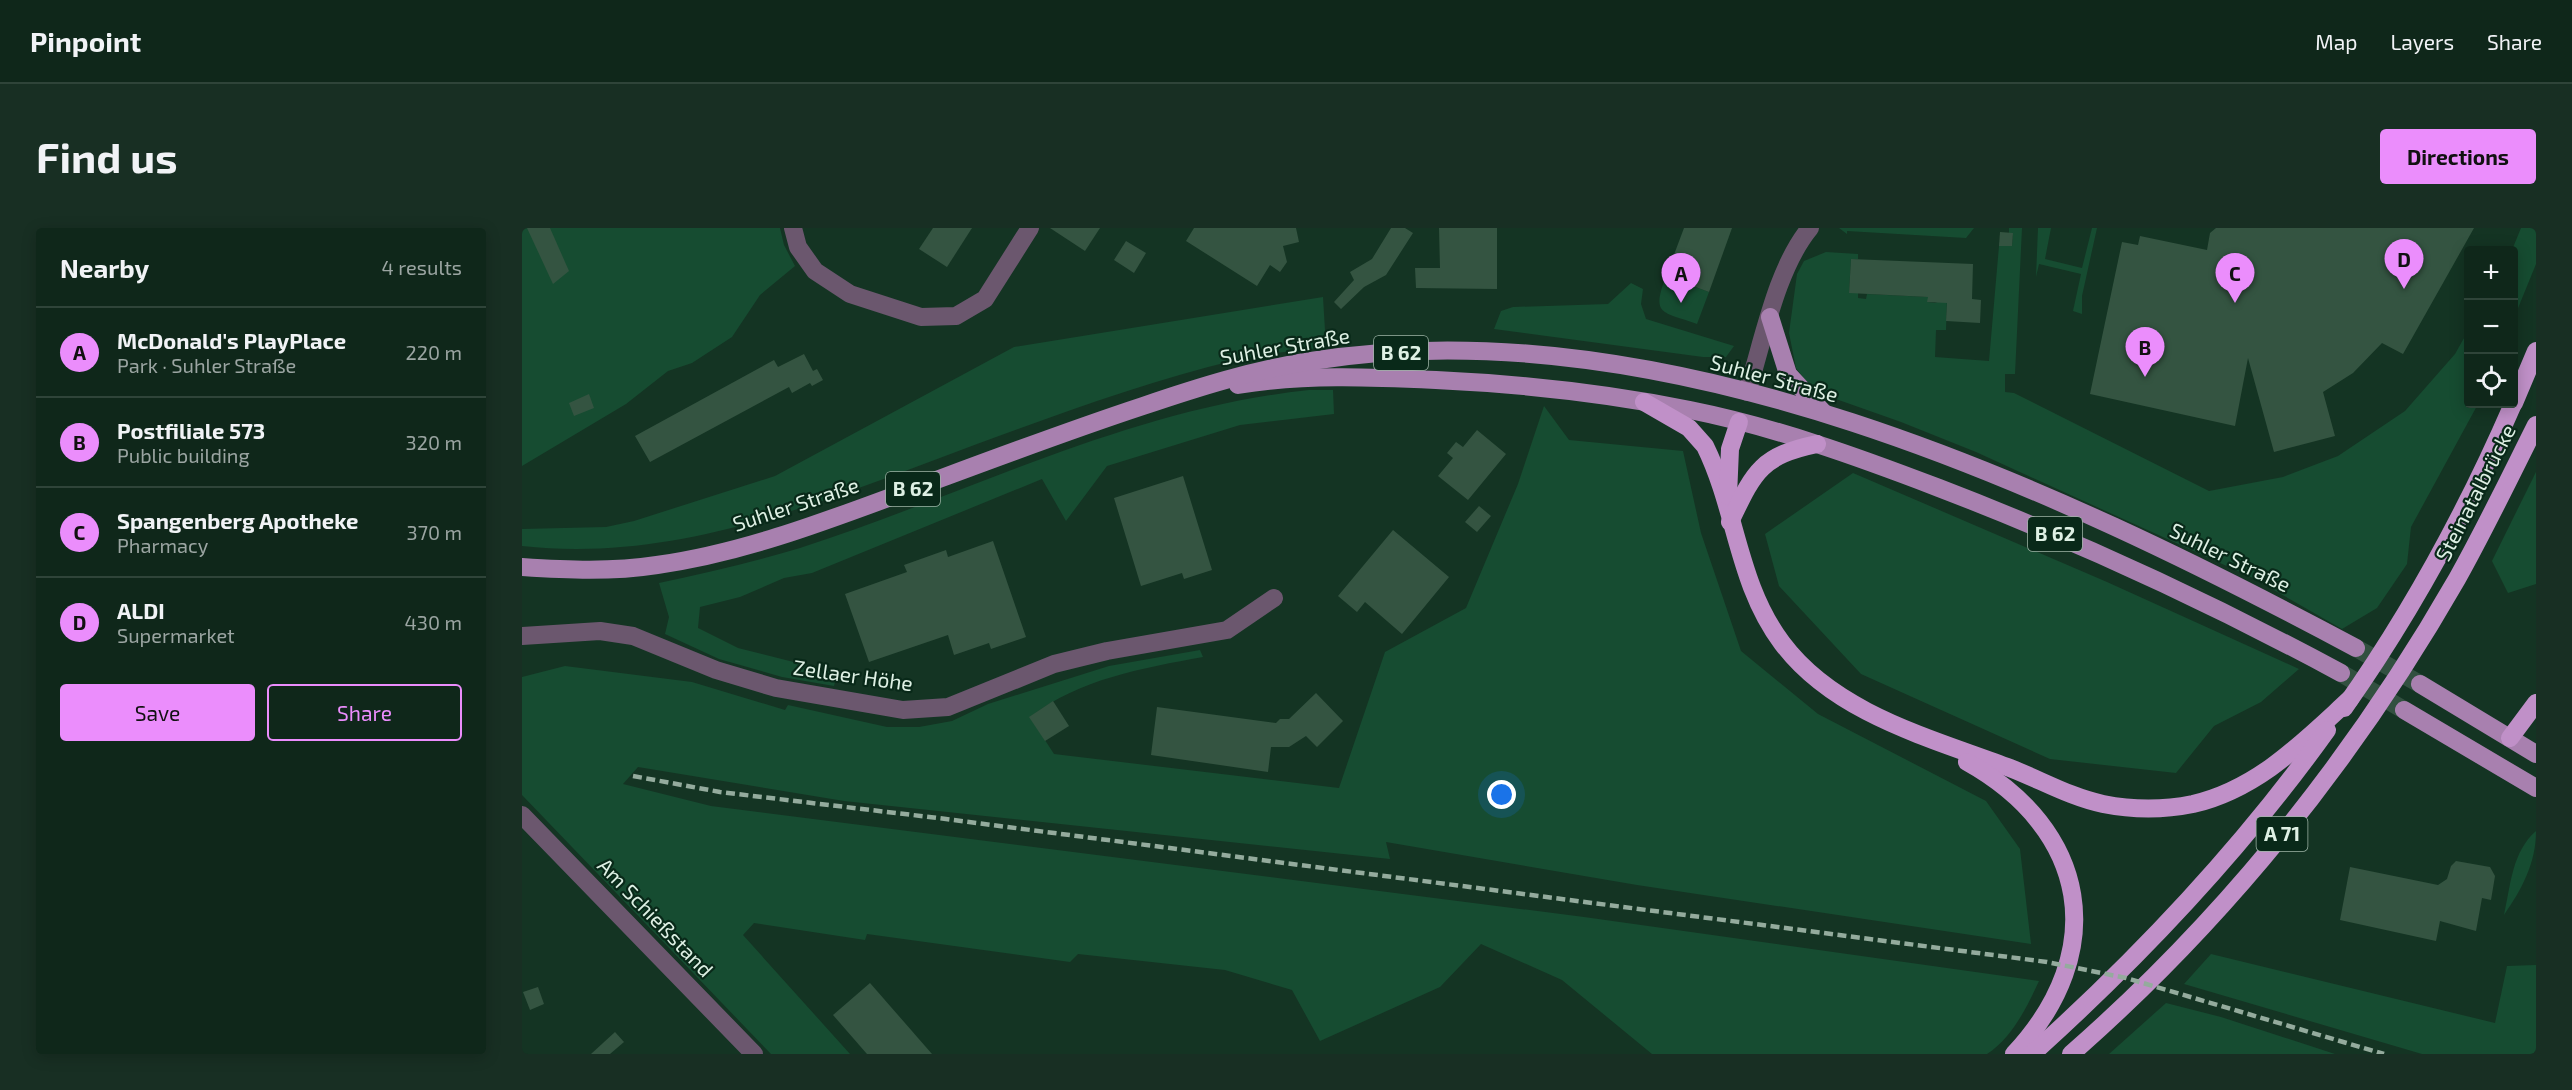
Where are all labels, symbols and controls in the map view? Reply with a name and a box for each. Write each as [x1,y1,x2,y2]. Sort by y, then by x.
text: Pinpoint [30,24,141,58]
text: Map [2315,29,2357,54]
text: Layers [2390,29,2454,54]
text: Share [2487,29,2542,54]
button: Directions [2380,129,2536,184]
text: Find us [36,131,178,181]
pin: D [2384,239,2424,289]
map controls [2464,246,2518,408]
button: + [2464,246,2518,300]
text: Nearby [60,252,149,283]
pin: A [1662,254,1700,303]
pin: C [2216,254,2254,303]
text: 4 results [382,255,462,279]
button: − [2464,300,2518,354]
street label: Suhler Straße [1218,322,1352,369]
text: McDonald's PlayPlace [117,327,346,353]
pin: B [2126,328,2164,377]
road number: B 62 [1374,336,1428,370]
text: A [73,340,86,364]
text: 220 m [405,340,462,364]
street label: Suhler Straße [1708,349,1841,407]
text: Park · Suhler Straße [117,353,296,377]
button: locate [2464,354,2518,408]
text: Postfiliale 573 [117,417,265,443]
street label: Steinatalbrücke [2429,420,2520,565]
text: B [73,430,86,454]
text: 320 m [406,430,462,454]
text: Public building [117,443,250,467]
street label: Suhler Straße [729,471,862,536]
road number: B 62 [886,472,940,506]
text: Spangenberg Apotheke [117,507,358,533]
road number: B 62 [2028,517,2082,551]
street label: Suhler Straße [2166,517,2295,597]
text: C [74,520,85,544]
text: 370 m [407,520,462,544]
text: Pharmacy [117,533,208,557]
text: ALDI [117,597,165,623]
text: D [73,610,86,634]
text: 430 m [405,610,462,634]
text: Supermarket [117,623,235,647]
street label: Zellaer Höhe [792,654,915,695]
button: Save [60,684,255,741]
button: Share [267,684,462,741]
your location [1487,780,1516,809]
road number: A 71 [2256,817,2308,851]
street label: Am Schießstand [593,852,719,982]

